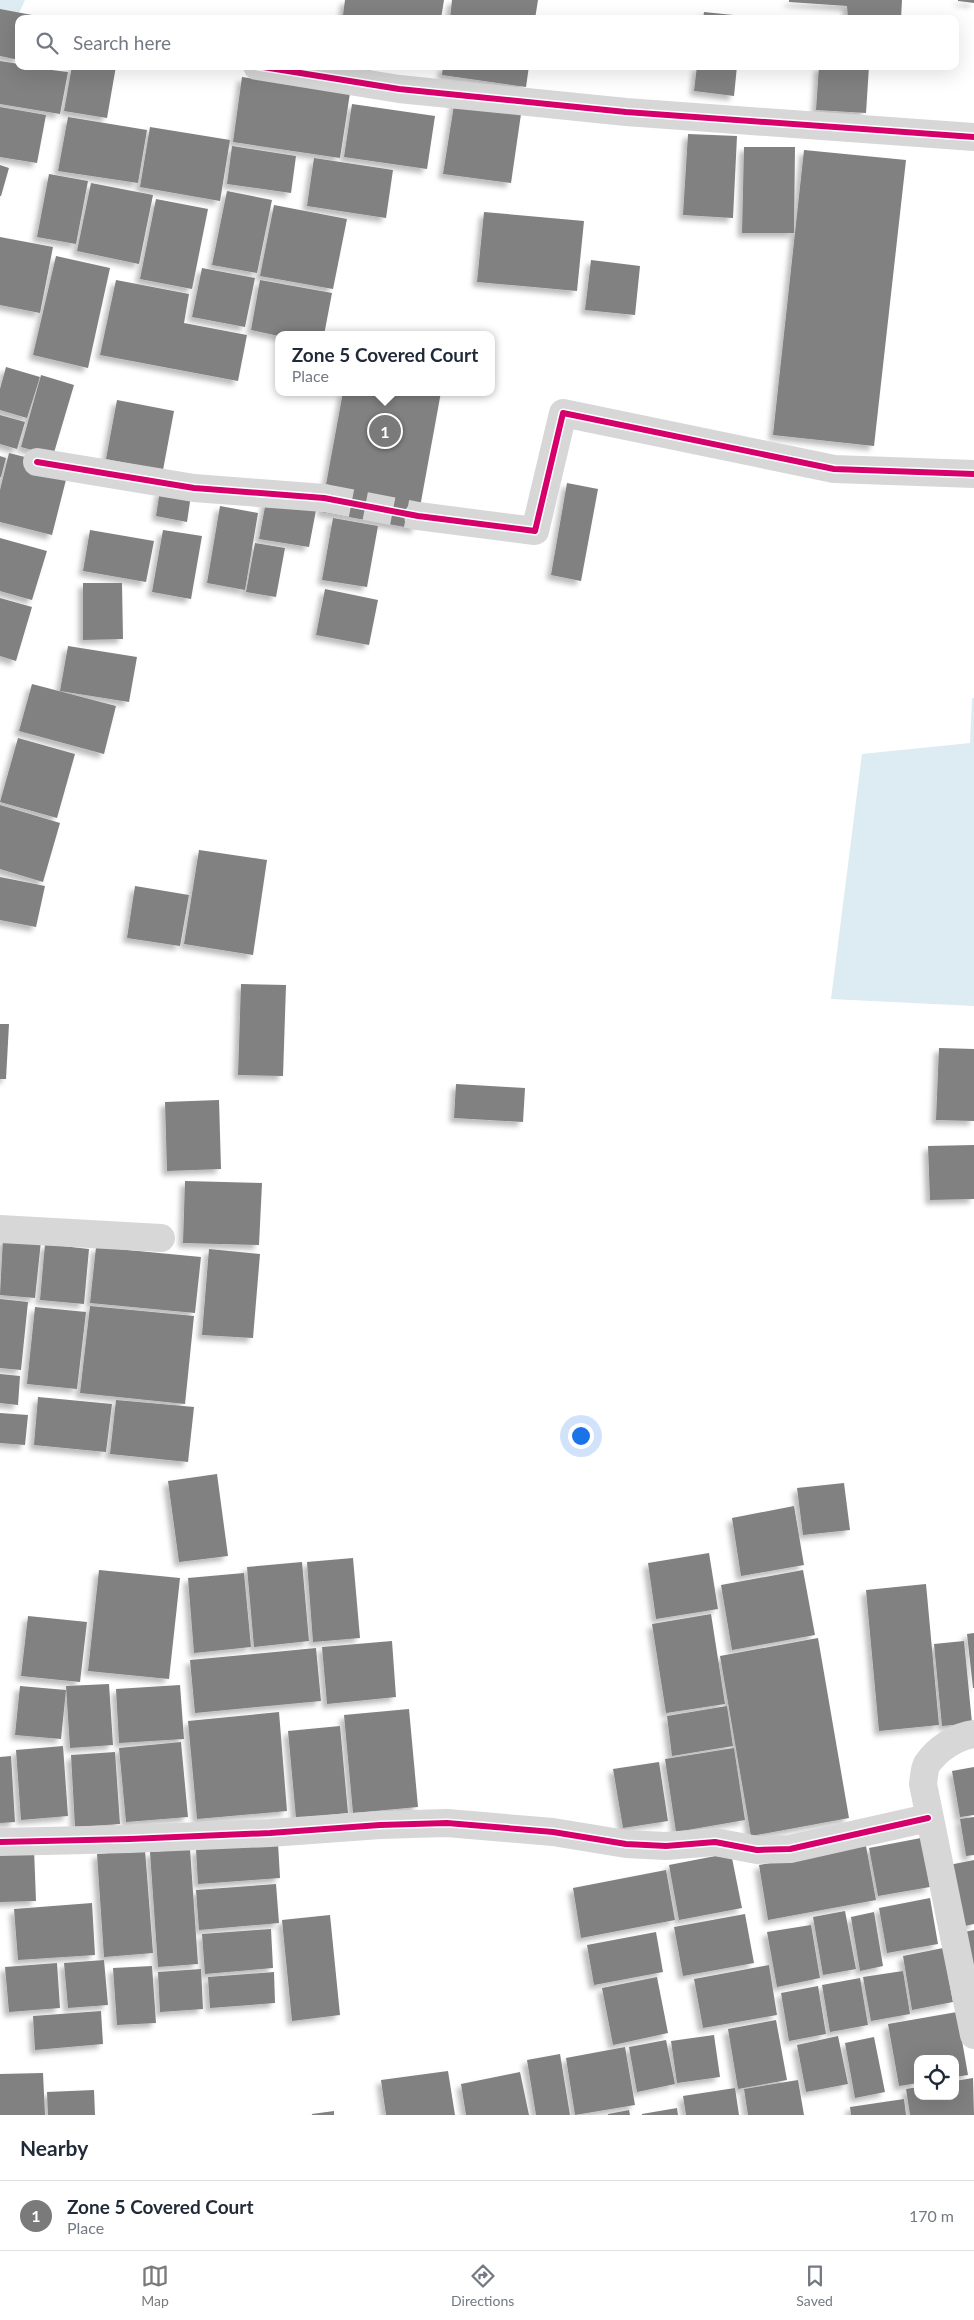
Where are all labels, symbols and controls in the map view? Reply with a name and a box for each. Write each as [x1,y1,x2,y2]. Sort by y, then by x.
search box [15,15,959,70]
icon: search [33,29,61,57]
text: Search here [73,31,171,54]
popup [275,331,495,396]
text: Zone 5 Covered Court [292,343,478,366]
text: Place [292,366,329,385]
pin: 1 [369,412,401,450]
your location [568,1423,594,1449]
map controls [914,2055,959,2100]
button: locate [914,2055,959,2100]
text: Nearby [20,2135,88,2160]
text: Zone 5 Covered Court [67,2195,254,2218]
text: 1 [31,2206,41,2225]
text: 170 m [909,2206,954,2225]
text: Place [67,2218,104,2237]
tab: Map [141,2262,169,2309]
tab: Directions [451,2262,514,2309]
tab: Saved [796,2262,833,2309]

